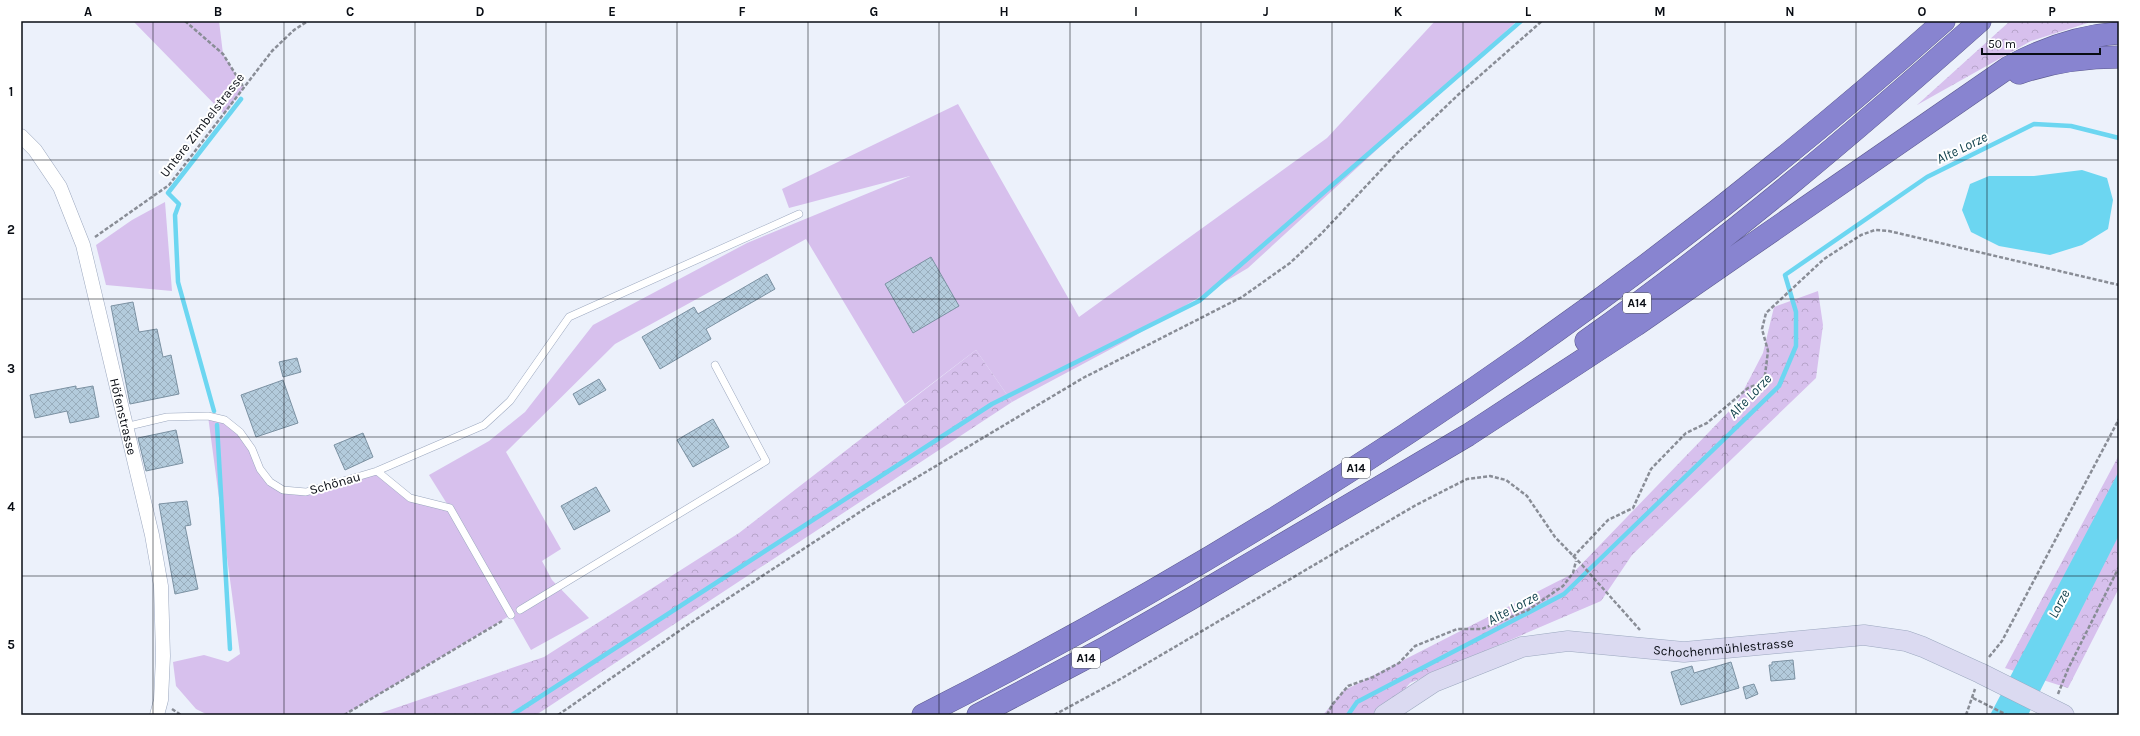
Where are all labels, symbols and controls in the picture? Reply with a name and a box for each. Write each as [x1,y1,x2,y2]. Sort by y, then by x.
text: A [84,4,92,19]
text: B [214,4,222,19]
text: C [346,4,354,19]
text: D [476,4,485,19]
text: E [608,4,616,19]
text: F [738,4,746,19]
text: G [870,4,878,19]
text: H [999,4,1009,19]
text: I [1134,4,1138,19]
text: J [1263,4,1269,19]
text: K [1394,4,1403,19]
text: L [1525,4,1532,19]
text: M [1654,4,1666,19]
text: N [1785,4,1795,19]
text: O [1918,4,1927,19]
text: P [2048,4,2056,19]
scale bar [1982,30,2100,56]
text: 50 m [1988,37,2016,51]
street label: Untere Zimbelstrasse [157,70,248,180]
text: 1 [9,84,13,99]
water label: Alte Lorze [1934,128,1991,168]
text: 2 [7,222,15,237]
road number: A14 [1623,293,1651,313]
text: 3 [7,361,15,376]
water label: Alte Lorze [1725,370,1776,422]
street label: Höfenstrasse [107,376,140,457]
road number: A14 [1342,458,1370,478]
street label: Schönau [308,469,362,497]
text: 4 [7,499,15,514]
water label: Lorze [2044,586,2074,621]
water label: Alte Lorze [1485,587,1542,628]
street label: Schochenmühlestrasse [1652,634,1794,660]
text: 5 [7,637,15,652]
road number: A14 [1072,648,1100,668]

